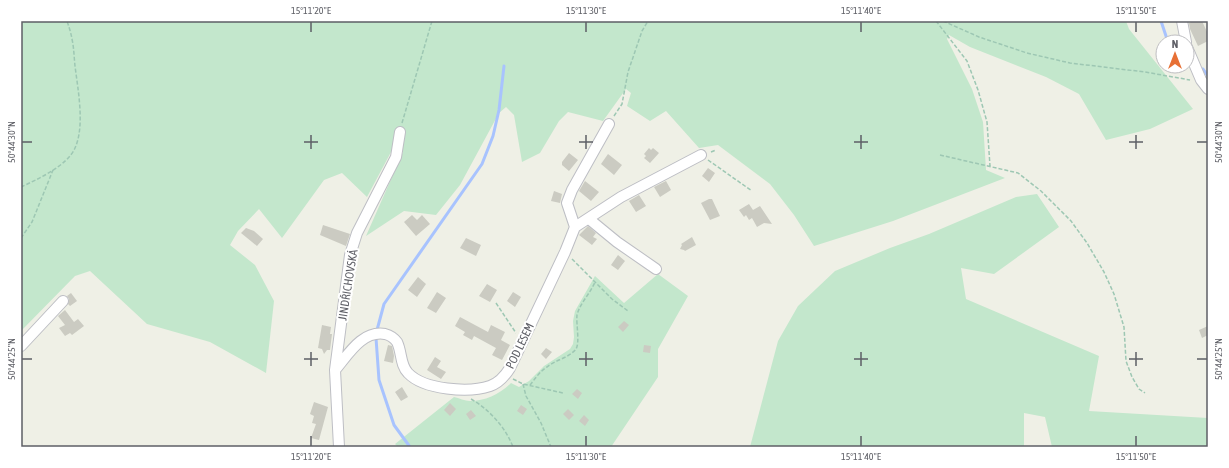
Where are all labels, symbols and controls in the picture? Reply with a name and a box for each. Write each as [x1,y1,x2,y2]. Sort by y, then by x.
text: 15°11'20"E [291,5,332,16]
text: 15°11'30"E [566,5,607,16]
text: 15°11'40"E [841,5,882,16]
text: 15°11'50"E [1116,5,1157,16]
north arrow [1155,34,1195,74]
text: N [1172,38,1178,50]
text: 50°44'30"N [6,121,17,163]
text: 50°44'30"N [1213,121,1224,163]
street label: JINDŘICHOVSKÁ [335,248,361,322]
street label: POD LESEM [503,321,537,371]
text: 50°44'25"N [6,338,17,380]
text: 50°44'25"N [1213,338,1224,380]
text: 15°11'20"E [291,451,332,462]
text: 15°11'30"E [566,451,607,462]
text: 15°11'40"E [841,451,882,462]
text: 15°11'50"E [1116,451,1157,462]

